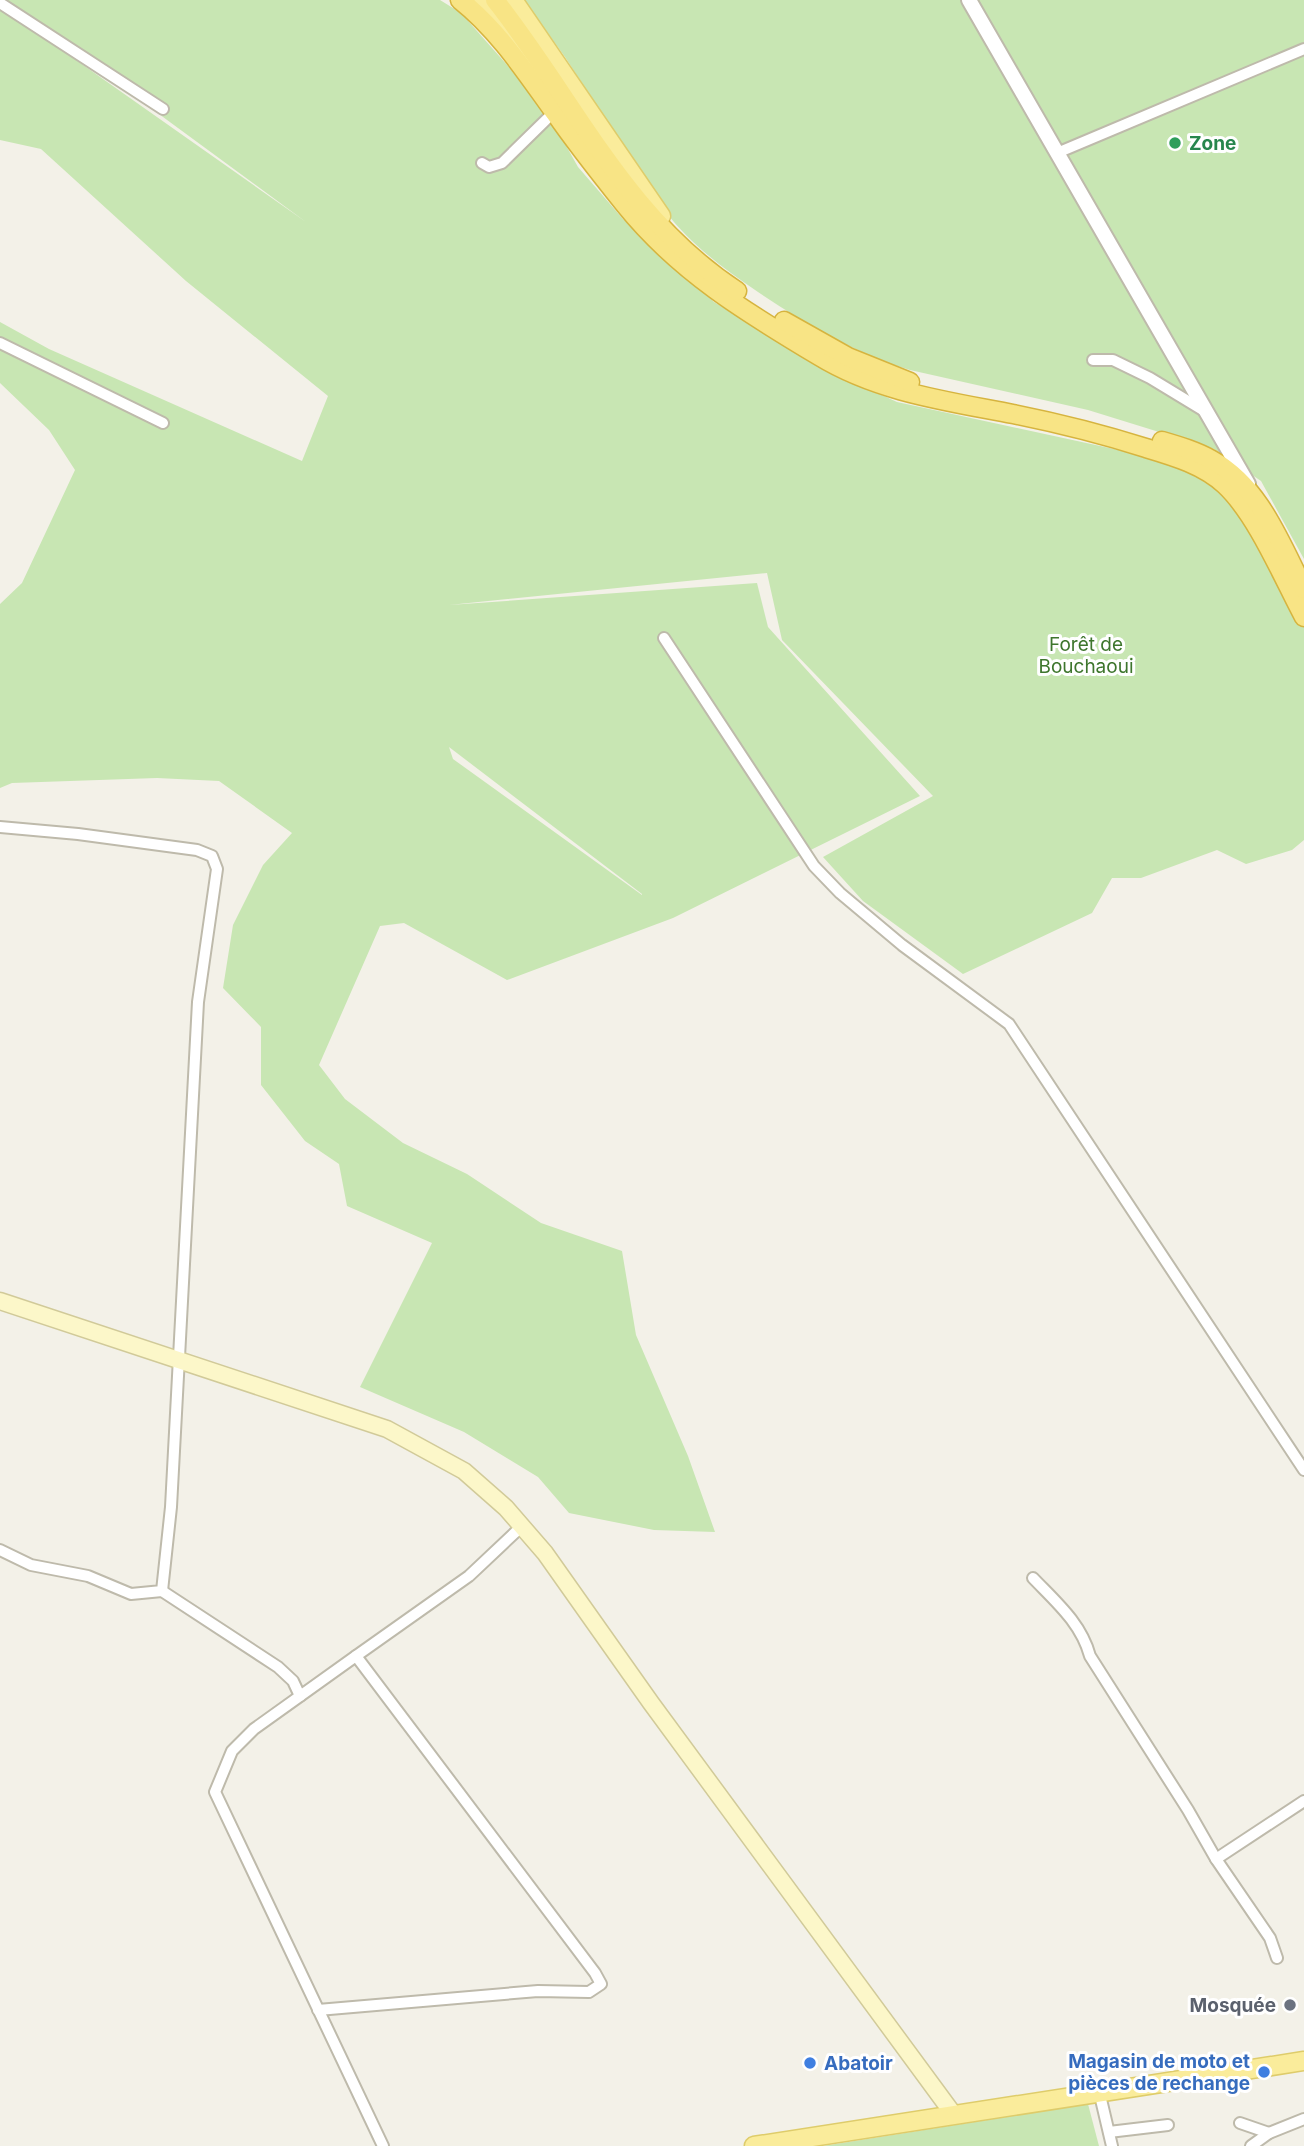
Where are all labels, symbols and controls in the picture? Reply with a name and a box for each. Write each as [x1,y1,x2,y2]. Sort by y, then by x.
place label: Zone [1189,132,1236,155]
marker: Zone [1167,135,1183,151]
park label: Forêt de Bouchaoui [1038,633,1134,678]
place label: Mosquée [1190,1994,1276,2017]
marker: Mosquée [1282,1997,1298,2013]
place label: Magasin de moto et pièces de rechange [1068,2050,1250,2095]
place label: Abatoir [824,2052,893,2075]
marker: Abatoir [802,2055,818,2071]
marker: Magasin de moto et pièces de rechange [1256,2064,1272,2080]

